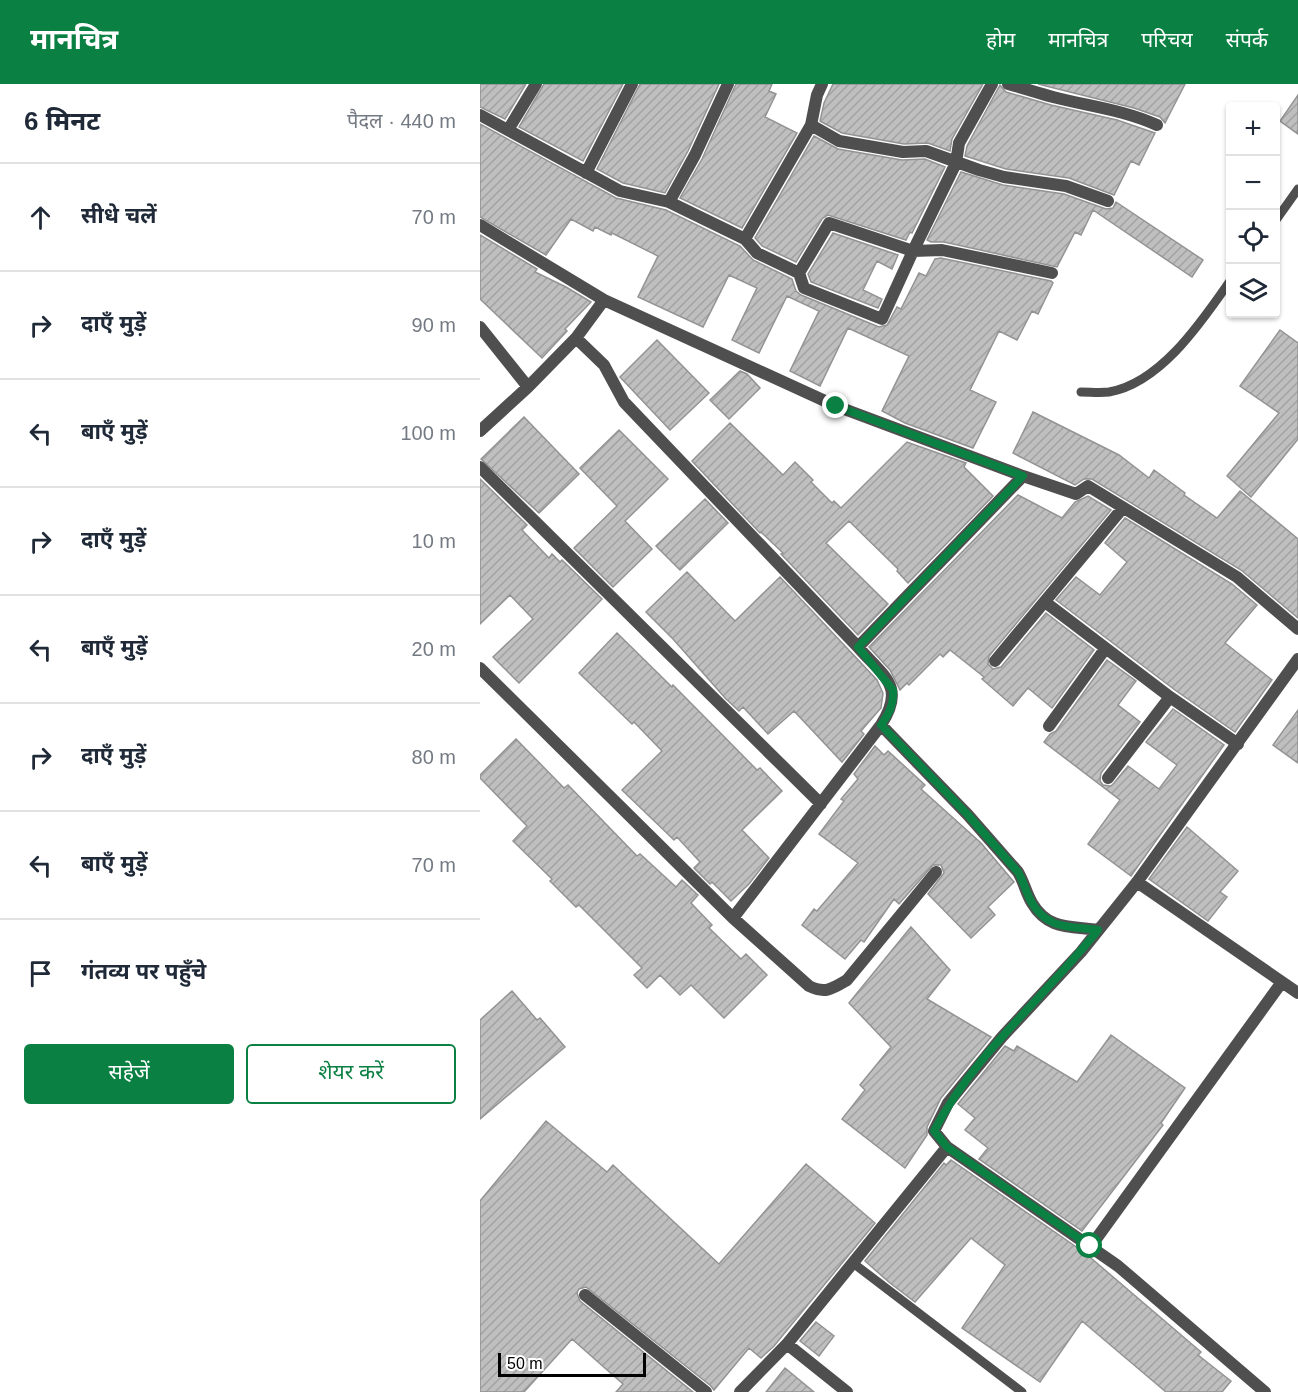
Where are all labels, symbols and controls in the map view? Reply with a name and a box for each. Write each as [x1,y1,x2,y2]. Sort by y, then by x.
text: मानचित्र [30,24,118,55]
text: होम [986,28,1015,51]
text: मानचित्र [1048,28,1108,51]
text: परिचय [1141,28,1193,51]
text: संपर्क [1226,28,1268,51]
map controls [1226,102,1280,318]
button: + [1226,102,1280,156]
text: 6 मिनट [24,106,100,136]
text: पैदल · 440 m [347,110,456,132]
button: − [1226,156,1280,210]
icon: ahead [24,201,57,234]
text: सीधे चलें [81,203,156,228]
text: 70 m [412,206,456,228]
button: locate [1226,210,1280,264]
button: layers [1226,264,1280,318]
icon: right [24,309,57,342]
text: दाएँ मुड़ें [81,311,146,336]
text: 90 m [412,314,456,336]
route end [822,392,848,418]
icon: left [24,417,57,450]
text: बाएँ मुड़ें [81,419,147,444]
text: 100 m [400,422,456,444]
icon: right [24,525,57,558]
text: दाएँ मुड़ें [81,527,146,552]
text: 10 m [412,530,456,552]
icon: left [24,633,57,666]
text: बाएँ मुड़ें [81,635,147,660]
text: 20 m [412,638,456,660]
icon: right [24,741,57,774]
text: दाएँ मुड़ें [81,743,146,768]
text: 80 m [412,746,456,768]
icon: left [24,849,57,882]
text: बाएँ मुड़ें [81,851,147,876]
text: 70 m [412,854,456,876]
icon: arrive [24,957,57,990]
text: गंतव्य पर पहुँचे [81,959,206,984]
button: सहेजें [24,1044,234,1104]
button: शेयर करें [246,1044,456,1104]
route start [1076,1232,1102,1258]
scale bar [498,1350,646,1378]
text: 50 m [507,1355,543,1372]

